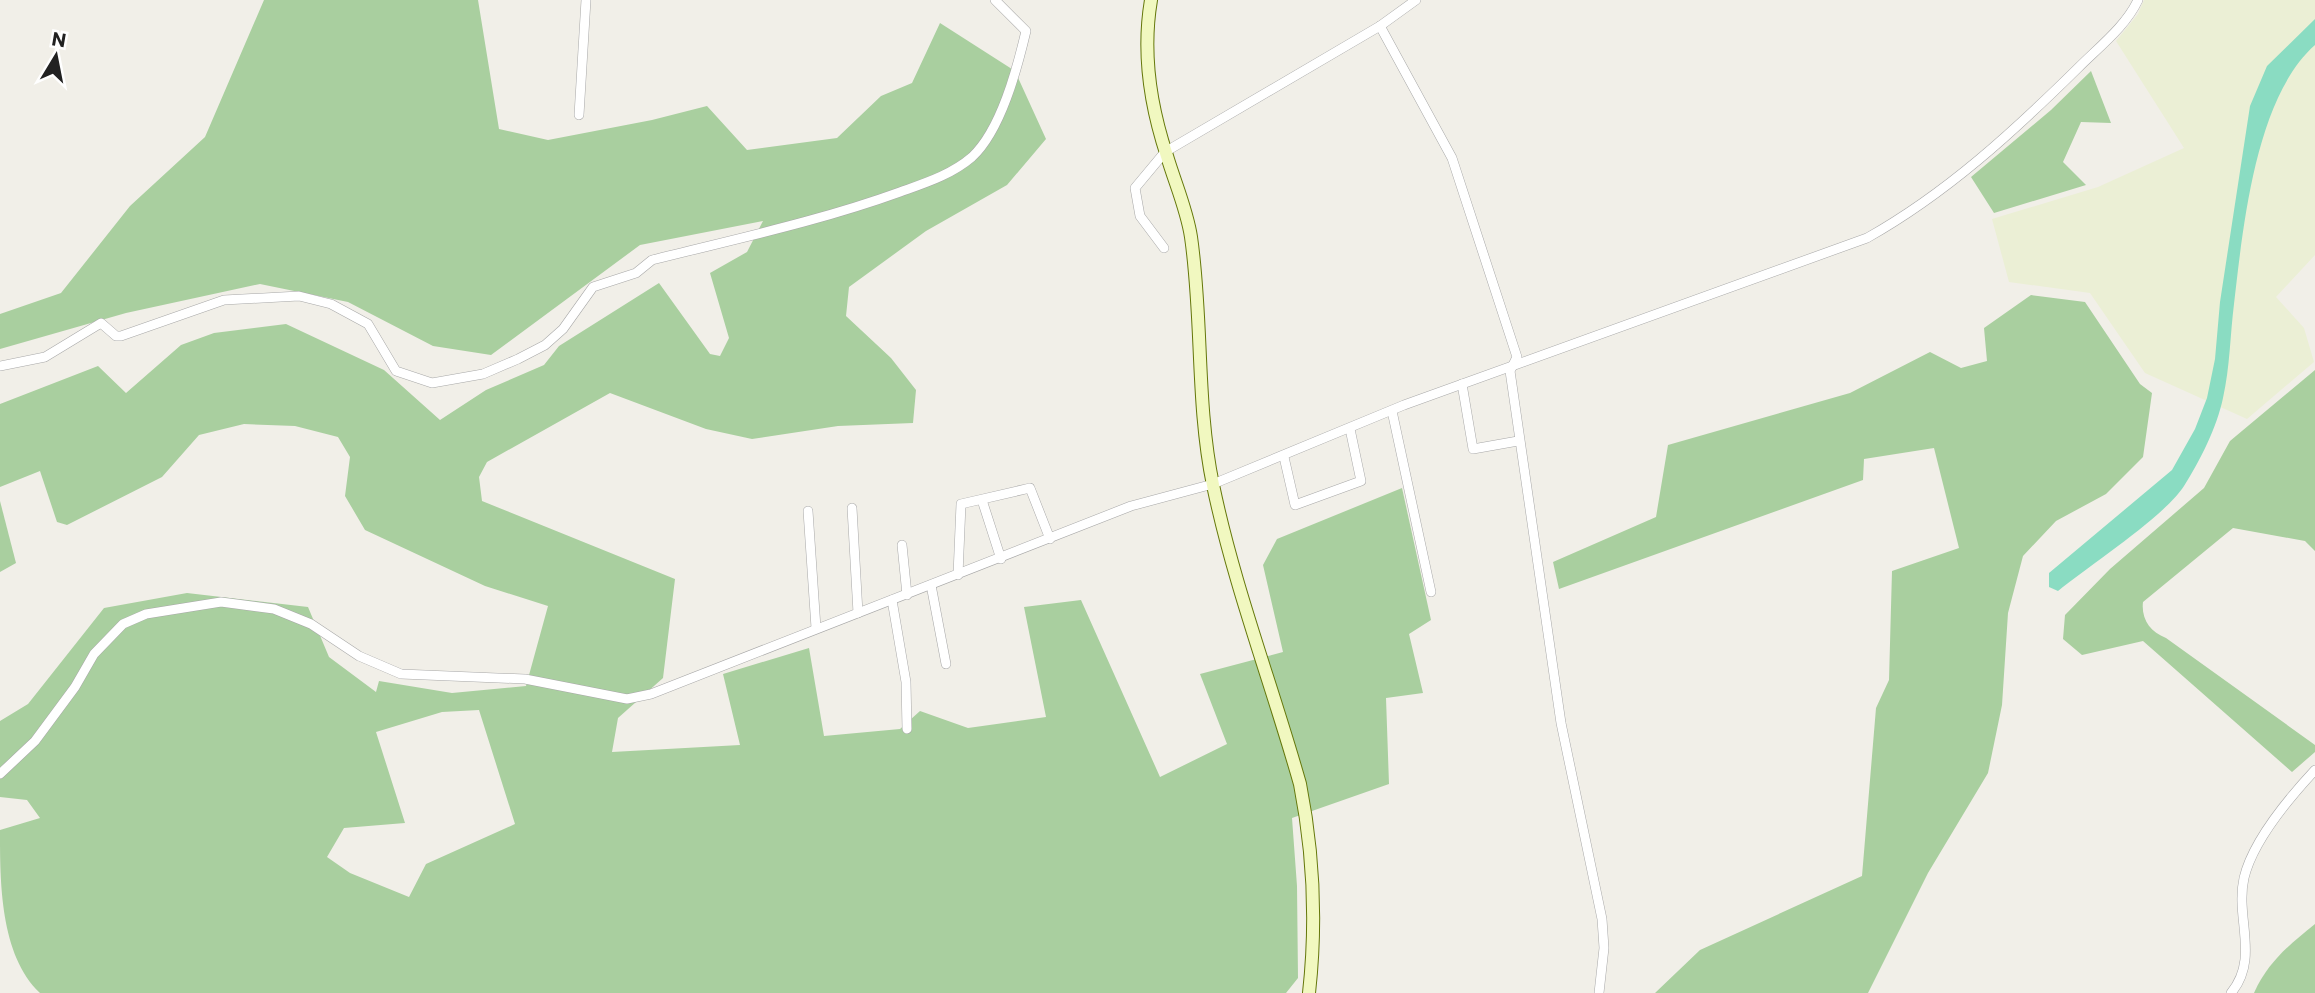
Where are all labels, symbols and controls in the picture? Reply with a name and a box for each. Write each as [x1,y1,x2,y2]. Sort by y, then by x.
north arrow [21,21,91,91]
text: N [50,26,68,51]

